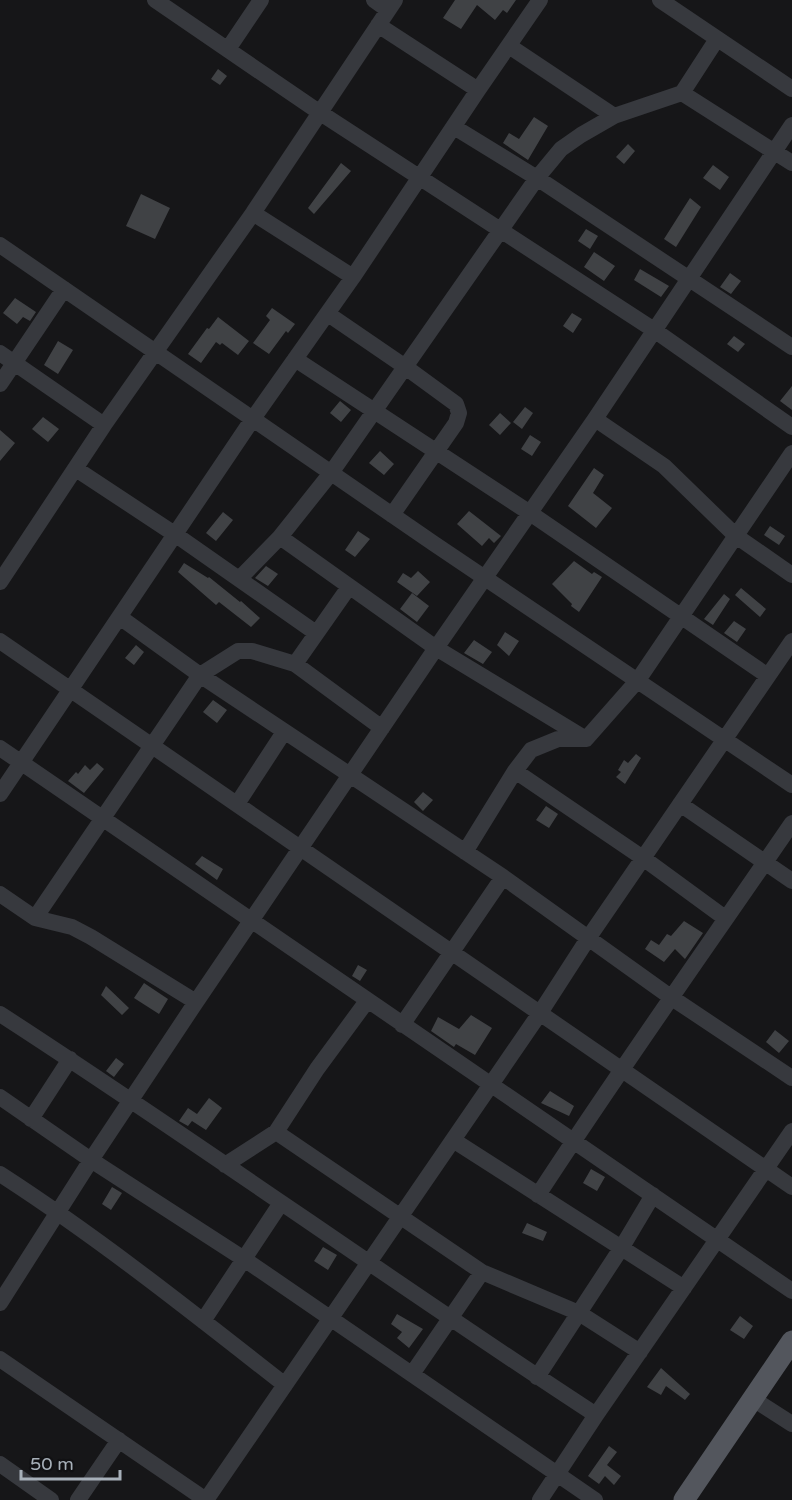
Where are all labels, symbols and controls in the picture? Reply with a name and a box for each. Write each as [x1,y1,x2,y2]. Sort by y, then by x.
scale bar [21,1443,120,1481]
text: 50 m [30,1453,74,1475]

